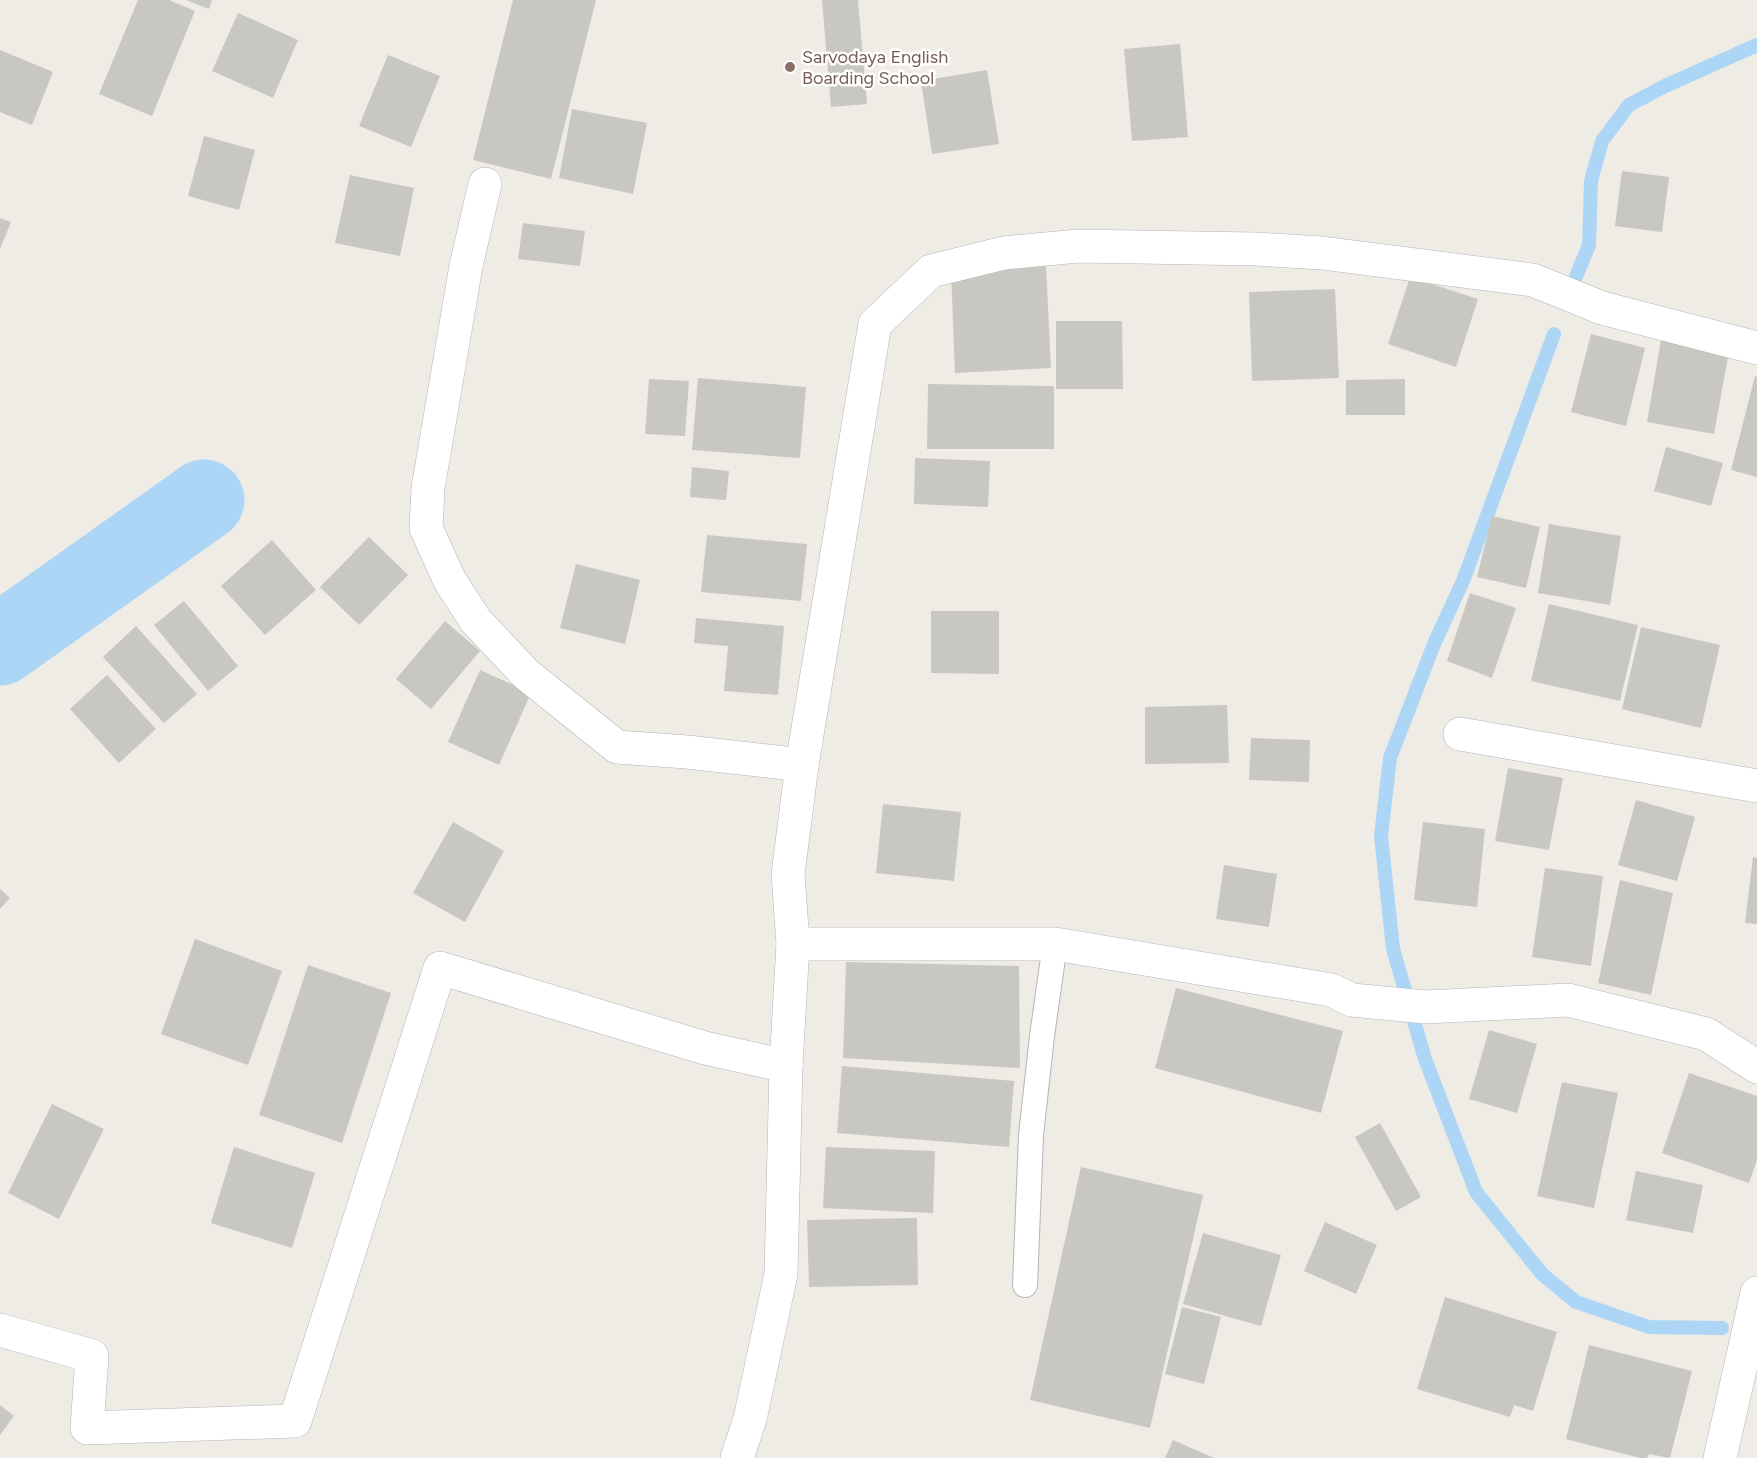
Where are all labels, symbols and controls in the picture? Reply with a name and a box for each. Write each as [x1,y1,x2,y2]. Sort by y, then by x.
place label: Sarvodaya English Boarding School [802,46,948,89]
marker: Sarvodaya English Boarding School [783,60,797,74]

